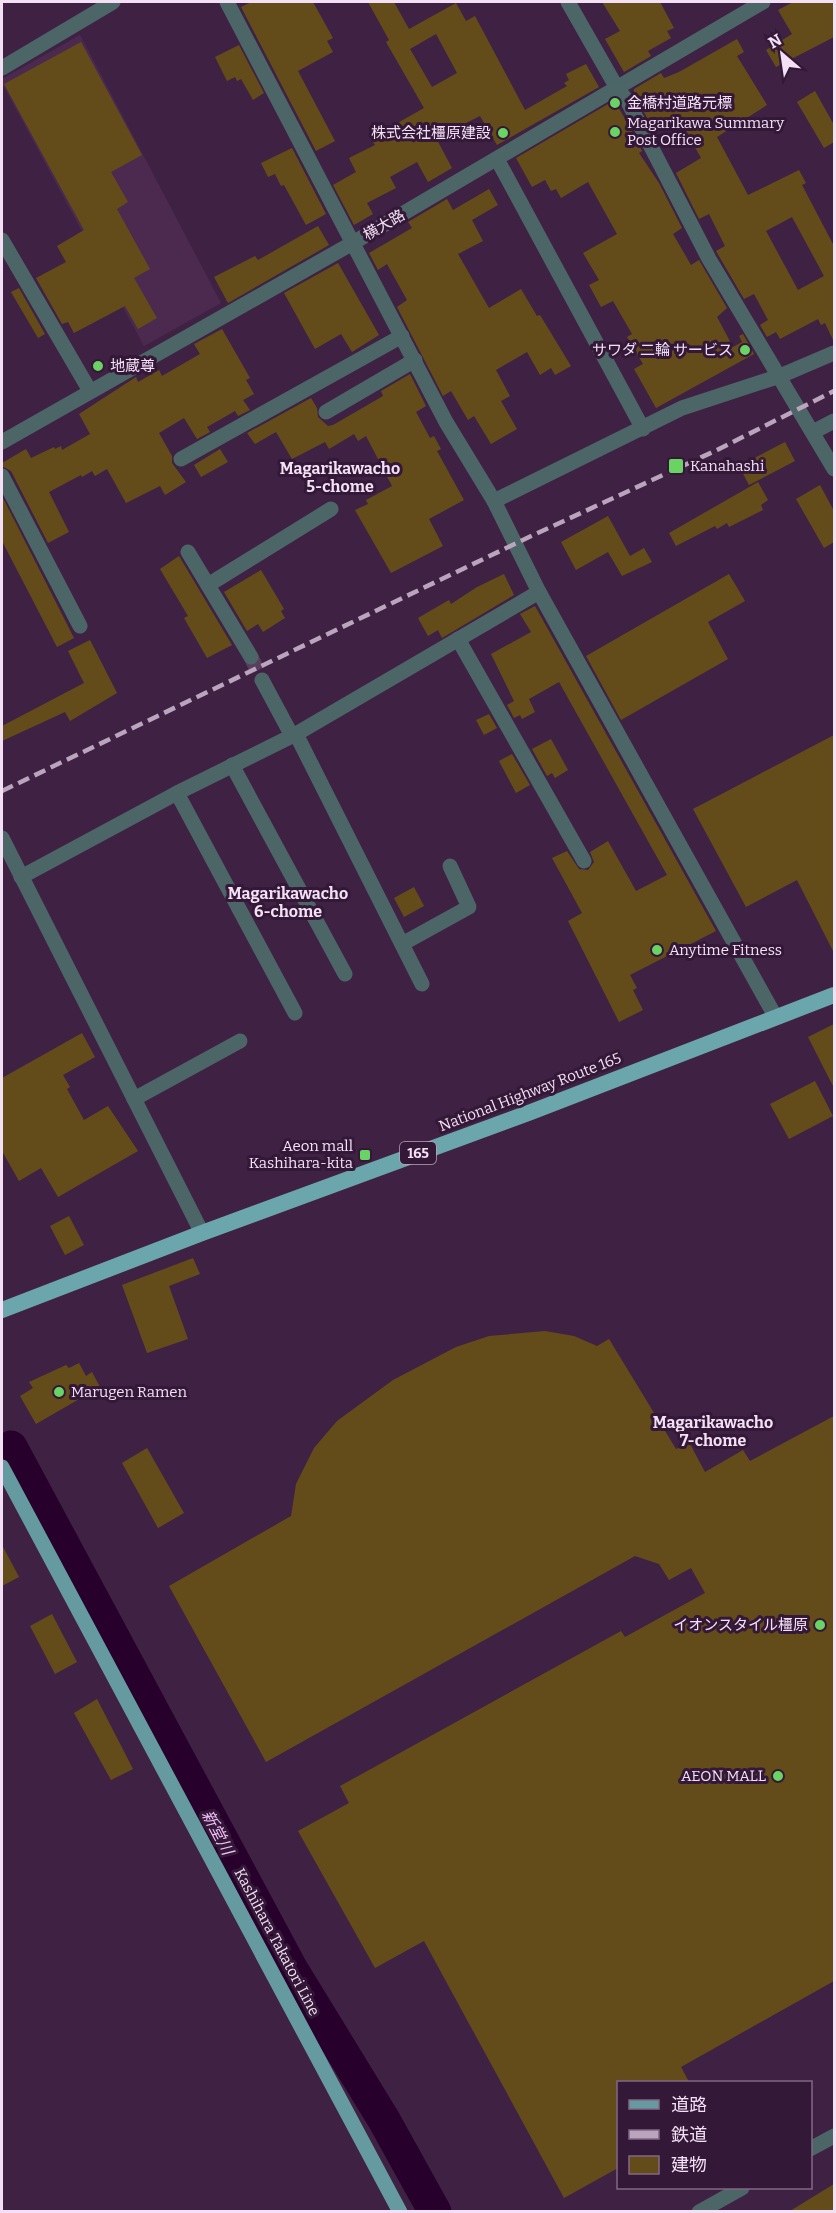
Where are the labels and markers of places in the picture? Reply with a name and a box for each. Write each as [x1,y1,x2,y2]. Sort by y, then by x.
place label: 金橋村道路元標 [627,94,732,112]
marker: 金橋村道路元標 [608,96,622,110]
place label: Magarikawa Summary Post Office [627,114,784,149]
place label: 株式会社橿原建設 [371,124,491,142]
marker: Magarikawa Summary Post Office [608,125,622,139]
marker: 株式会社橿原建設 [496,126,510,140]
place label: サワダ 二輪 サービス [592,341,733,359]
marker: サワダ 二輪 サービス [738,343,752,357]
place label: 地蔵尊 [110,357,155,375]
marker: 地蔵尊 [91,359,105,373]
marker: Kanahashi [667,457,685,475]
place label: Kanahashi [690,457,765,475]
place label: Anytime Fitness [669,941,782,959]
marker: Anytime Fitness [650,943,664,957]
place label: Aeon mall Kashihara-kita [249,1137,353,1172]
marker: Aeon mall Kashihara-kita [358,1148,372,1162]
place label: Marugen Ramen [71,1383,187,1401]
marker: Marugen Ramen [52,1385,66,1399]
place label: イオンスタイル橿原 [673,1616,808,1634]
marker: イオンスタイル橿原 [813,1618,827,1632]
place label: AEON MALL [681,1767,766,1785]
marker: AEON MALL [771,1769,785,1783]

